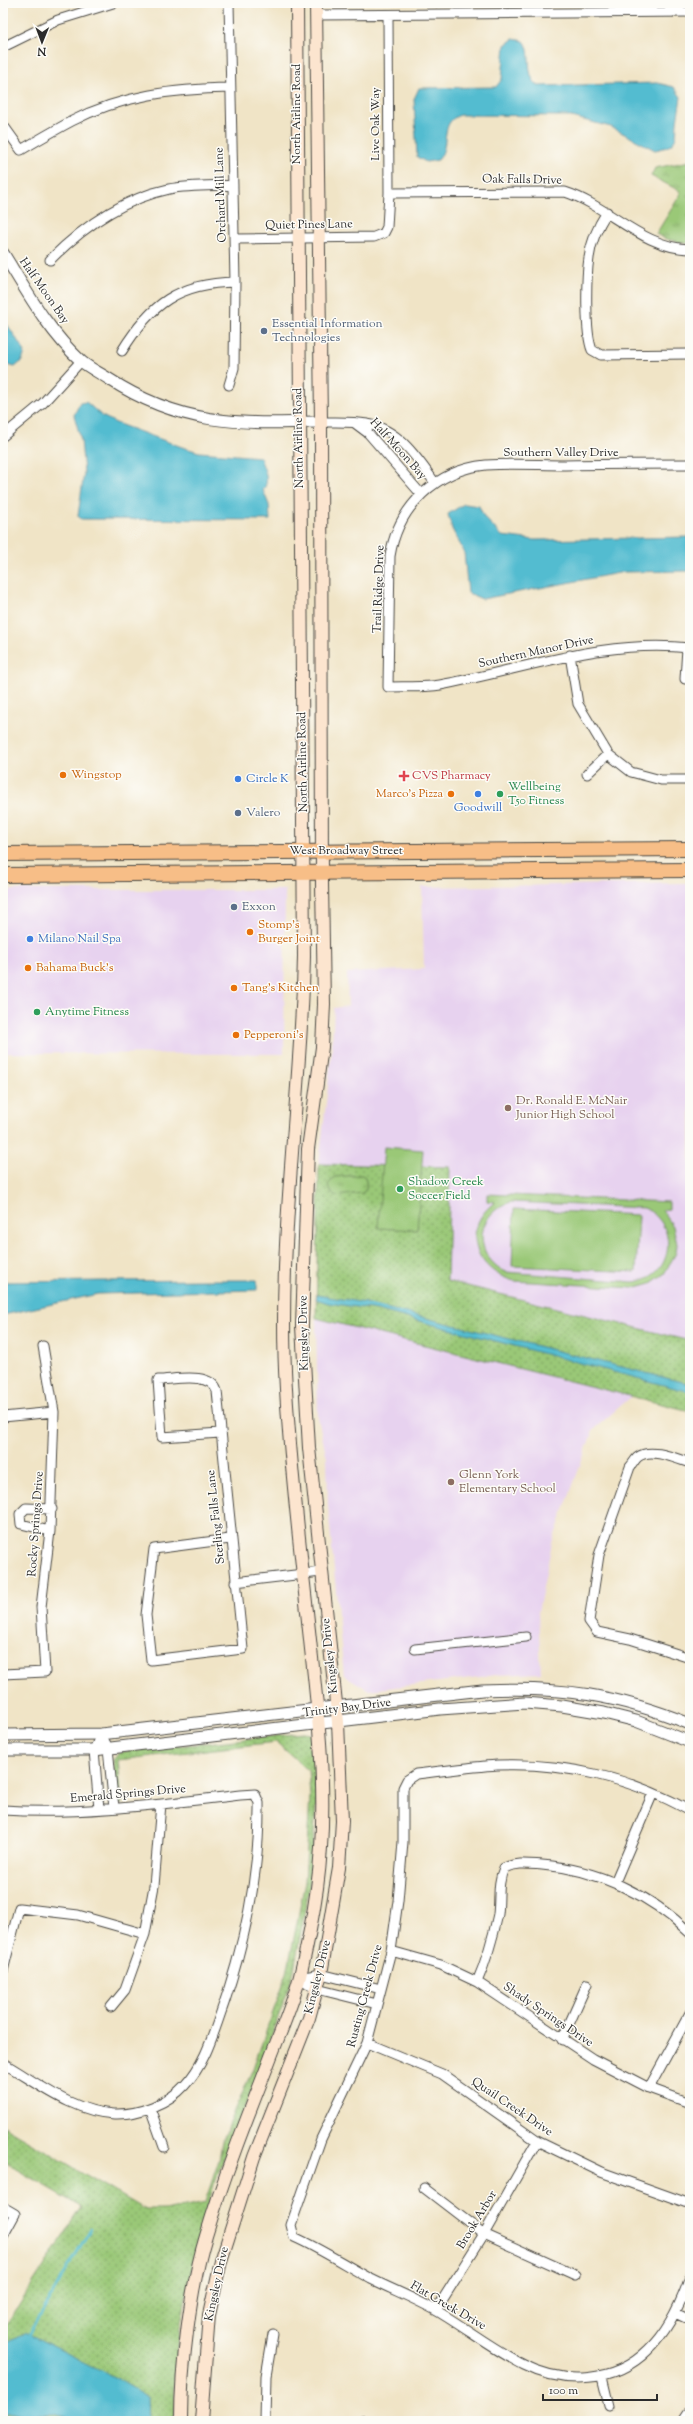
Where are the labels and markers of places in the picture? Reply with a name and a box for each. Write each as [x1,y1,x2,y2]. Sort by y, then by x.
place label: Essential Information Technologies [272,315,383,347]
marker: Essential Information Technologies [259,326,269,336]
place label: Wingstop [71,766,122,784]
place label: CVS Pharmacy [412,767,491,785]
marker: Wingstop [58,770,68,780]
place label: Circle K [246,770,289,788]
marker: CVS Pharmacy [399,771,409,781]
marker: Circle K [233,774,243,784]
place label: Wellbeing T50 Fitness [508,778,565,810]
place label: Marco's Pizza [376,785,443,803]
marker: Marco's Pizza [446,789,456,799]
marker: Goodwill [473,789,483,799]
marker: Wellbeing T50 Fitness [495,789,505,799]
place label: Goodwill [454,799,503,817]
place label: Valero [246,804,281,822]
marker: Valero [233,808,243,818]
place label: Exxon [242,898,276,916]
marker: Exxon [229,902,239,912]
place label: Stomp's Burger Joint [258,916,320,948]
marker: Stomp's Burger Joint [245,927,255,937]
place label: Milano Nail Spa [38,930,122,948]
marker: Milano Nail Spa [25,934,35,944]
place label: Bahama Buck's [36,959,114,977]
marker: Bahama Buck's [23,963,33,973]
place label: Tang's Kitchen [242,979,319,997]
marker: Tang's Kitchen [229,983,239,993]
place label: Anytime Fitness [45,1003,129,1021]
marker: Anytime Fitness [32,1007,42,1017]
place label: Pepperoni's [244,1026,304,1044]
marker: Pepperoni's [231,1030,241,1040]
place label: Dr. Ronald E. McNair Junior High School [515,1092,628,1124]
marker: Dr. Ronald E. McNair Junior High School [503,1103,513,1113]
place label: Shadow Creek Soccer Field [408,1173,484,1205]
marker: Shadow Creek Soccer Field [395,1184,405,1194]
place label: Glenn York Elementary School [459,1466,556,1498]
marker: Glenn York Elementary School [446,1477,456,1487]

